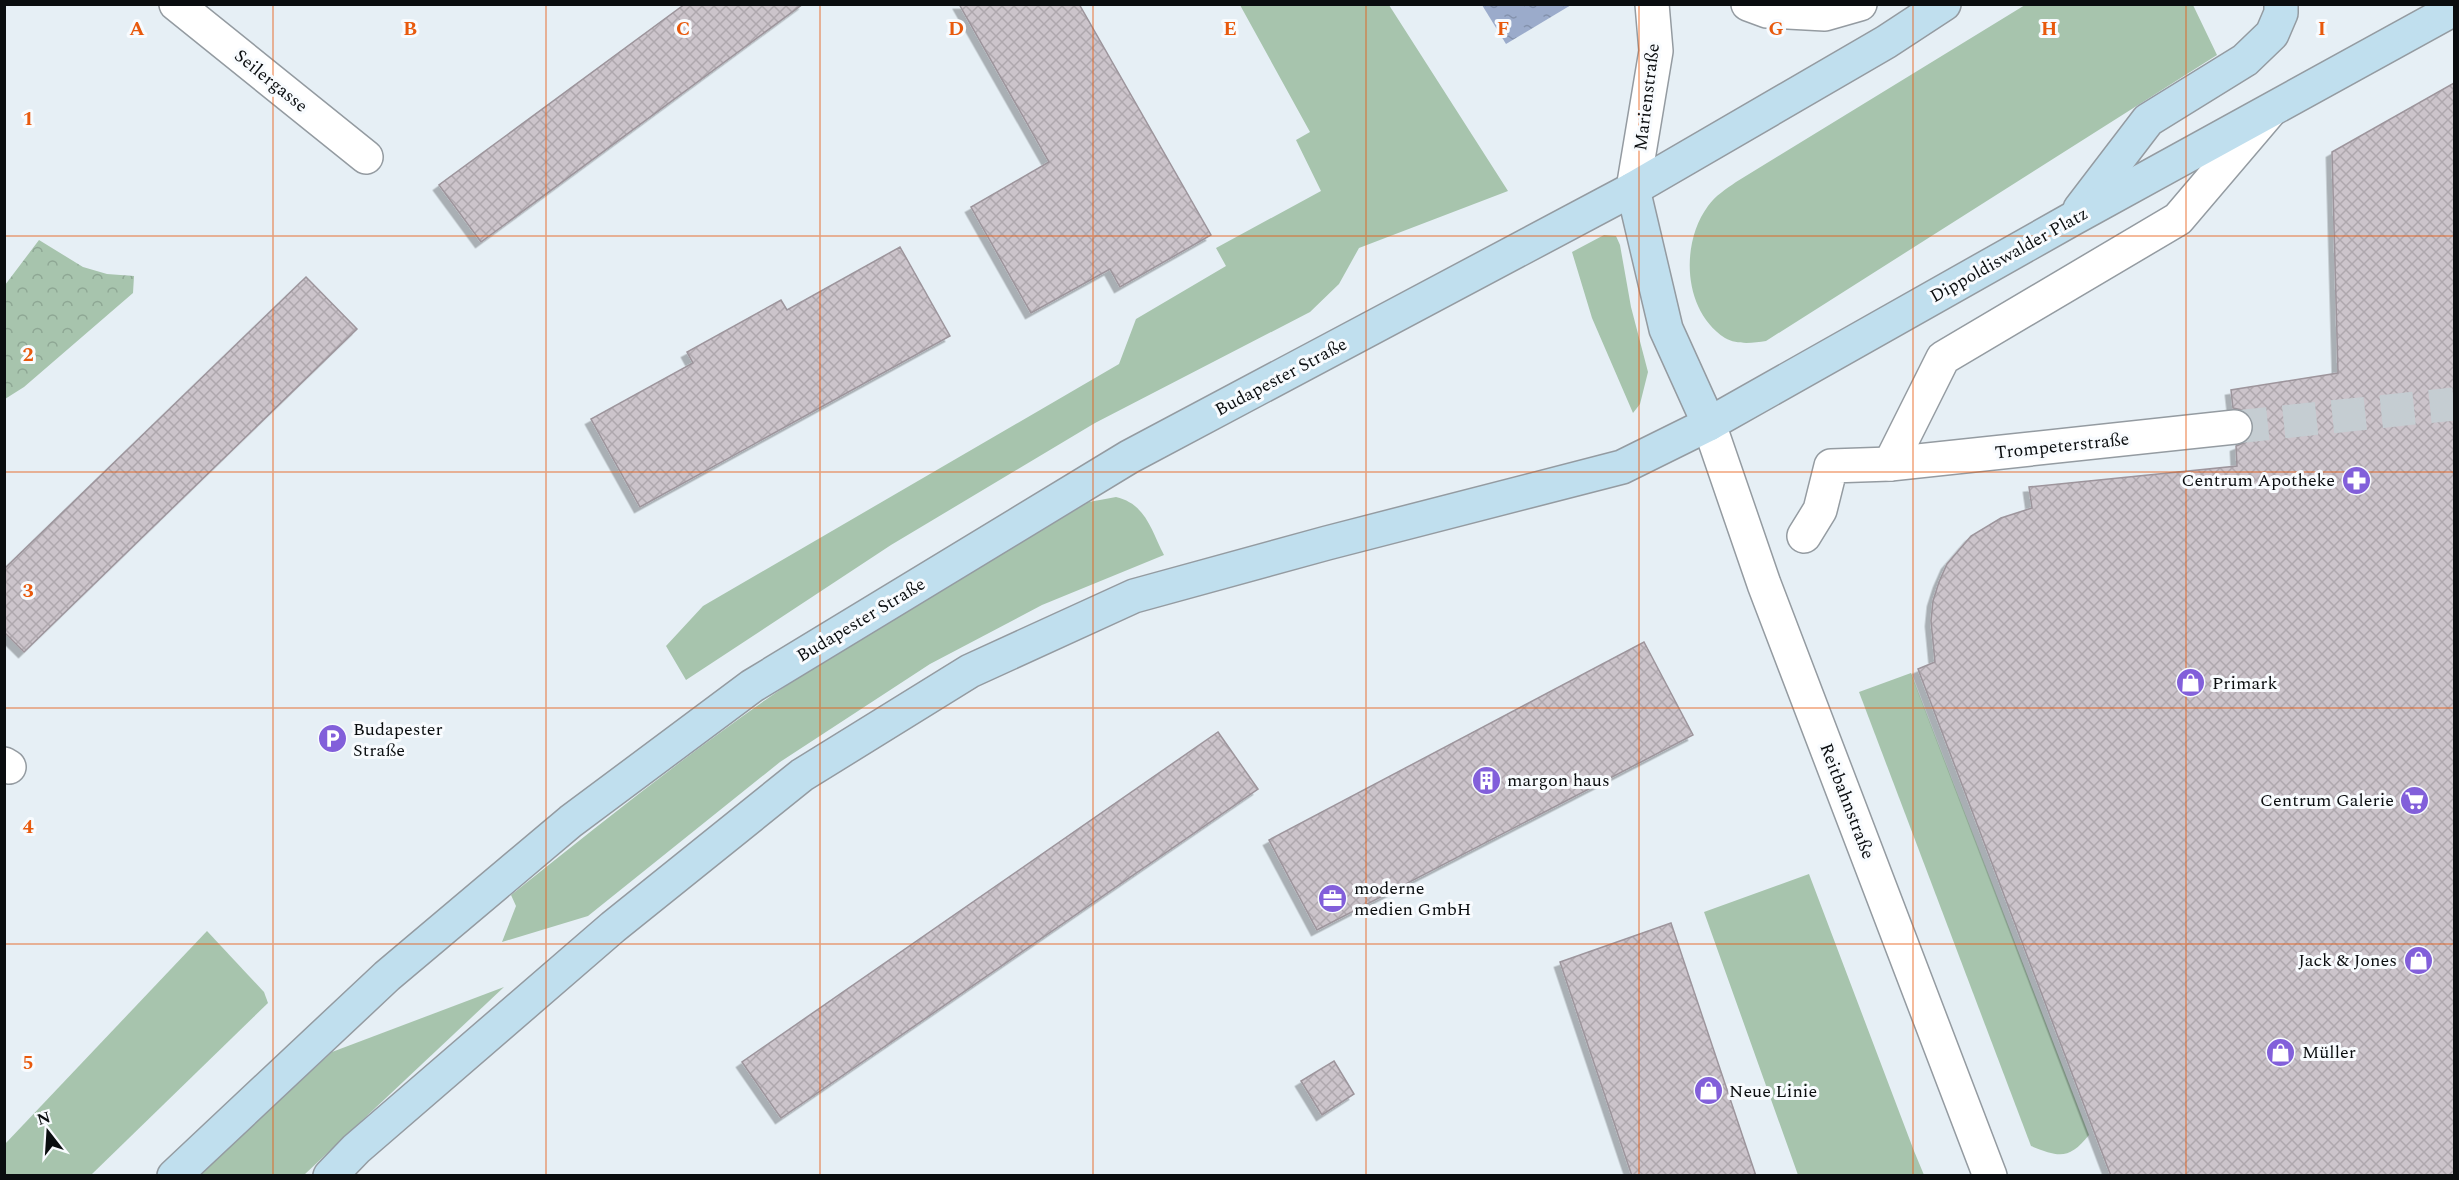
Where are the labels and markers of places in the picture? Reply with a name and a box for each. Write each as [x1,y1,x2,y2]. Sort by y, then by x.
pharmacy icon: Centrum Apotheke [2340,464,2372,496]
place label: Centrum Apotheke [2181,467,2335,494]
shop icon: Primark [2175,667,2207,699]
place label: Primark [2212,670,2277,697]
place label: Budapester Straße [353,716,443,764]
parking icon: Budapester Straße [316,723,348,755]
building icon: margon haus [1470,764,1502,796]
place label: margon haus [1507,767,1610,794]
supermarket icon: Centrum Galerie [2399,784,2431,816]
place label: Centrum Galerie [2260,787,2394,814]
place label: moderne medien GmbH [1354,875,1471,923]
office icon: moderne medien GmbH [1317,882,1349,914]
shop icon: Jack & Jones [2402,944,2434,976]
place label: Jack & Jones [2298,947,2397,974]
shop icon: Müller [2265,1036,2297,1068]
place label: Müller [2302,1039,2356,1066]
shop icon: Neue Linie [1692,1075,1724,1107]
place label: Neue Linie [1729,1078,1817,1105]

